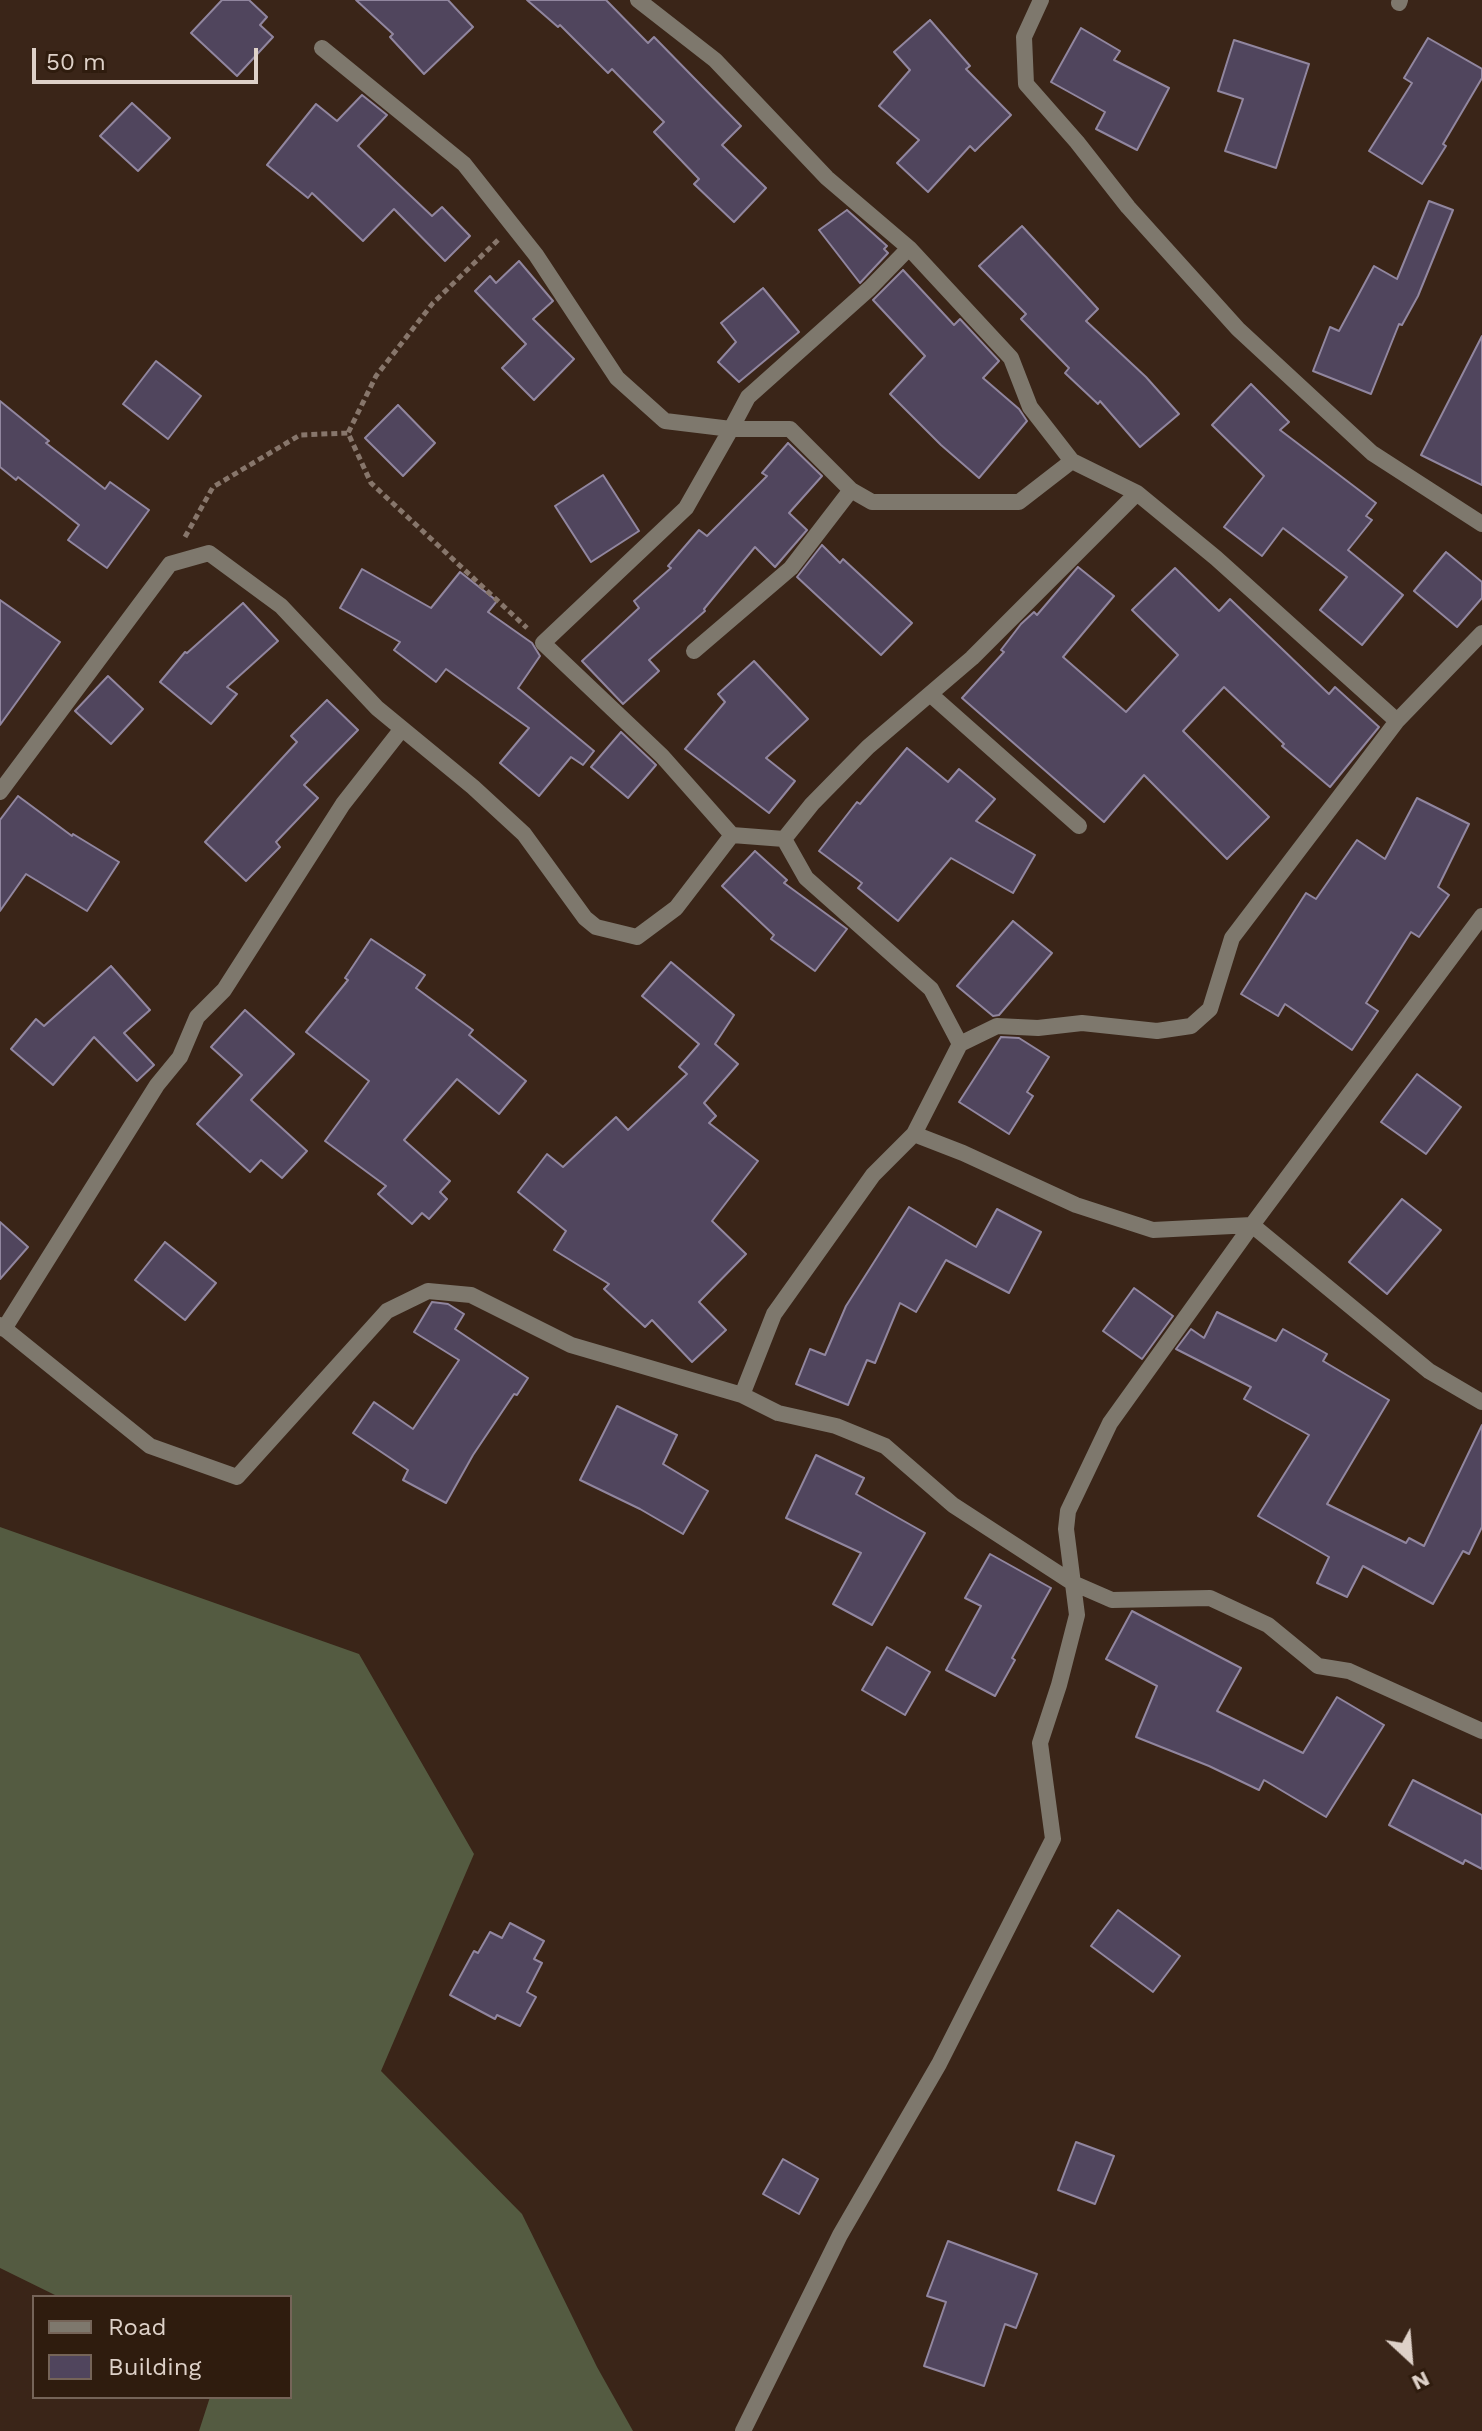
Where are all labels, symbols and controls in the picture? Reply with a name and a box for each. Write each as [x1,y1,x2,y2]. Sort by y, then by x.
scale bar [36,32,262,82]
text: 50 m [46,48,106,76]
legend [32,2295,292,2399]
text: Road [108,2313,167,2341]
north arrow [1370,2319,1450,2399]
text: Building [108,2353,201,2381]
text: N [1408,2366,1434,2396]

